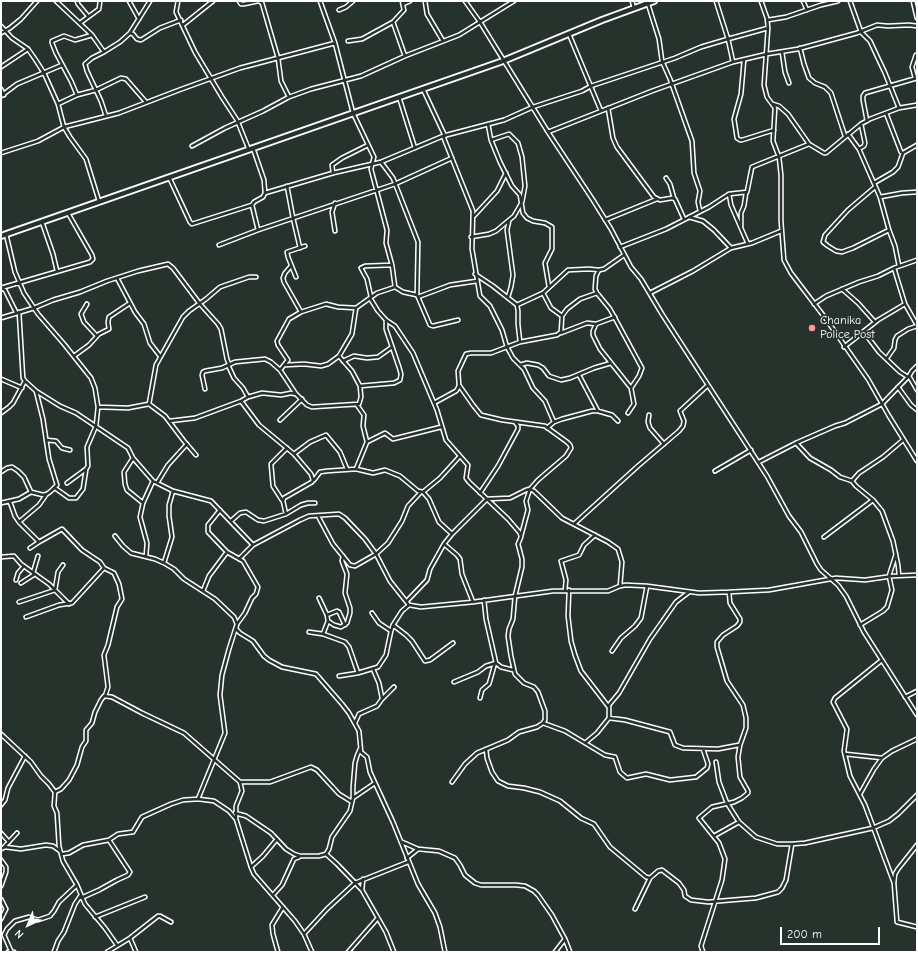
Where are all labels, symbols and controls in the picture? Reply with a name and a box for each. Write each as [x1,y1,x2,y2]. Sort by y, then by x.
place label: Chanika Police Post [820,314,875,342]
marker: Chanika Police Post [807,323,817,333]
north arrow [8,905,48,945]
scale bar [782,919,882,945]
text: N [12,927,26,941]
text: 200 m [787,927,822,941]

